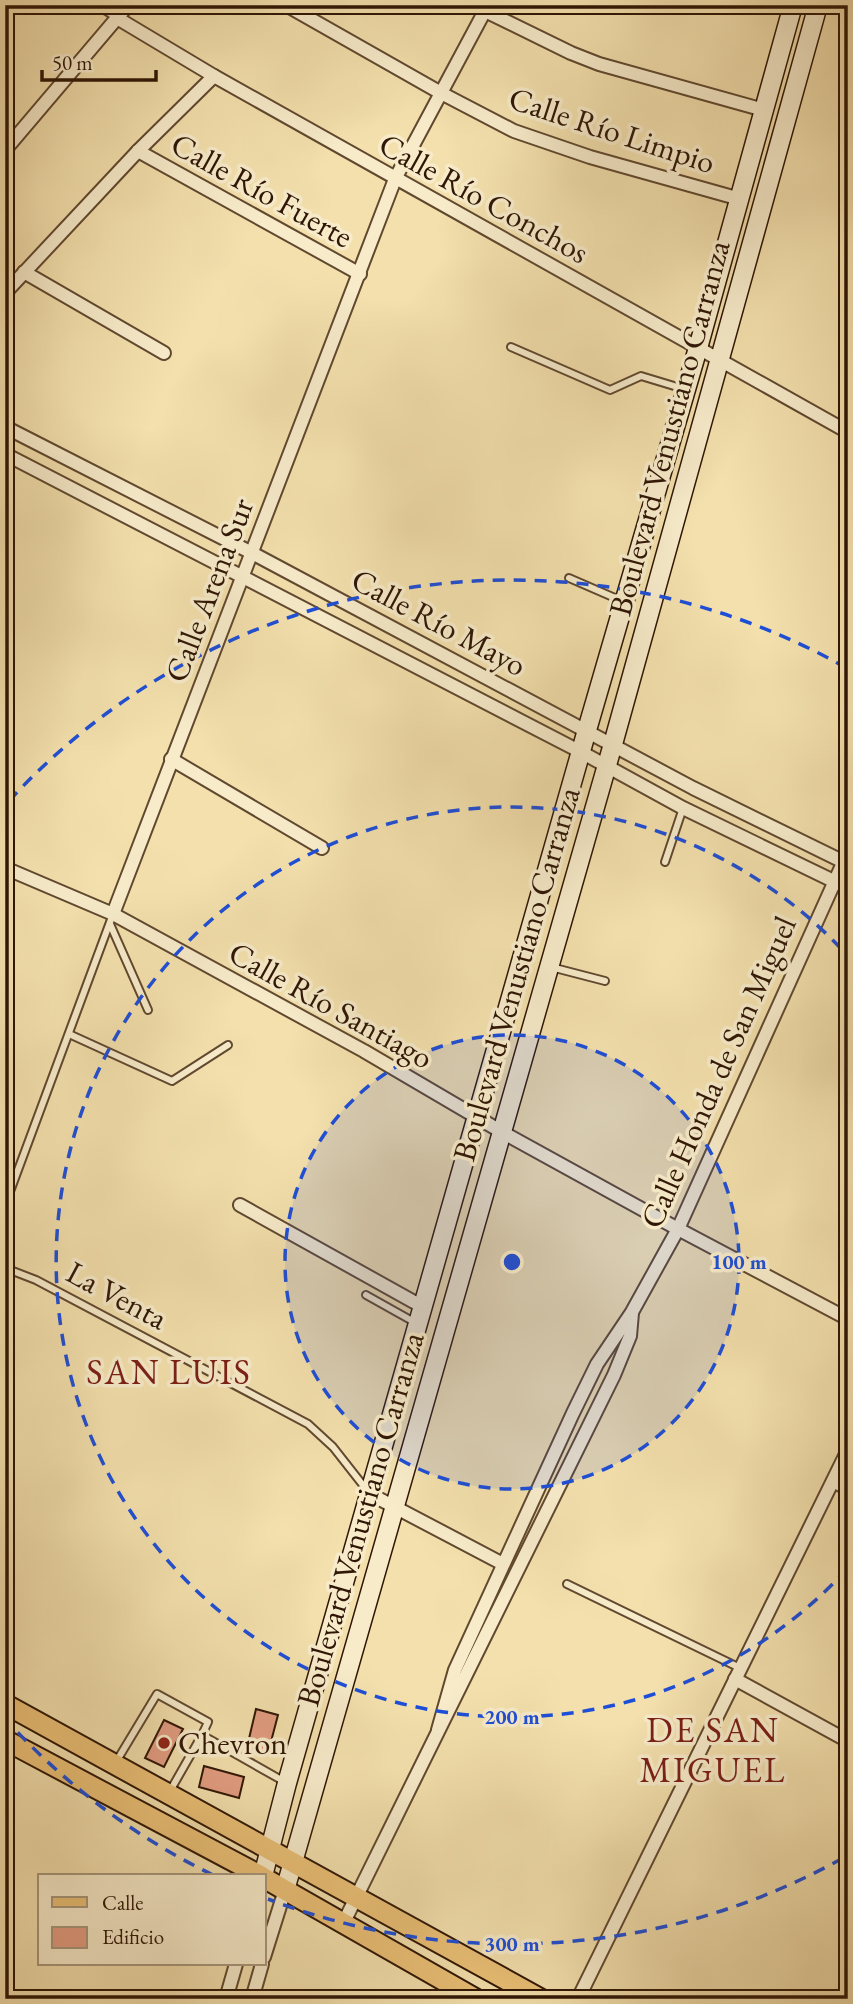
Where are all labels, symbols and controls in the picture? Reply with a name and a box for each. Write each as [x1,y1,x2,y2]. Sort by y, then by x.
scale bar [42,38,156,82]
text: 50 m [52,49,93,76]
street label: Calle Río Limpio [504,77,720,183]
street label: Calle Río Fuerte [164,123,360,257]
street label: Calle Río Conchos [372,123,596,273]
street label: Boulevard Venustiano Carranza [599,235,739,620]
street label: Calle Arena Sur [155,492,263,688]
street label: Calle Río Mayo [344,558,534,686]
street label: Boulevard Venustiano Carranza [442,782,590,1166]
street label: Calle Honda de San Miguel [630,909,806,1235]
street label: Calle Río Santiago [221,931,441,1079]
text: 100 m [711,1248,767,1275]
centre of rings [500,1250,524,1274]
street label: La Venta [59,1251,175,1339]
street label: Boulevard Venustiano Carranza [286,1327,434,1711]
district label: SAN LUIS [86,1349,252,1394]
text: 200 m [484,1703,540,1730]
district label: DE SAN MIGUEL [640,1707,786,1792]
place label: Chevron [178,1722,287,1764]
marker: Chevron [156,1735,172,1751]
legend [38,1874,266,1966]
text: Calle [102,1889,144,1916]
text: Edificio [102,1923,164,1950]
text: 300 m [484,1930,540,1957]

